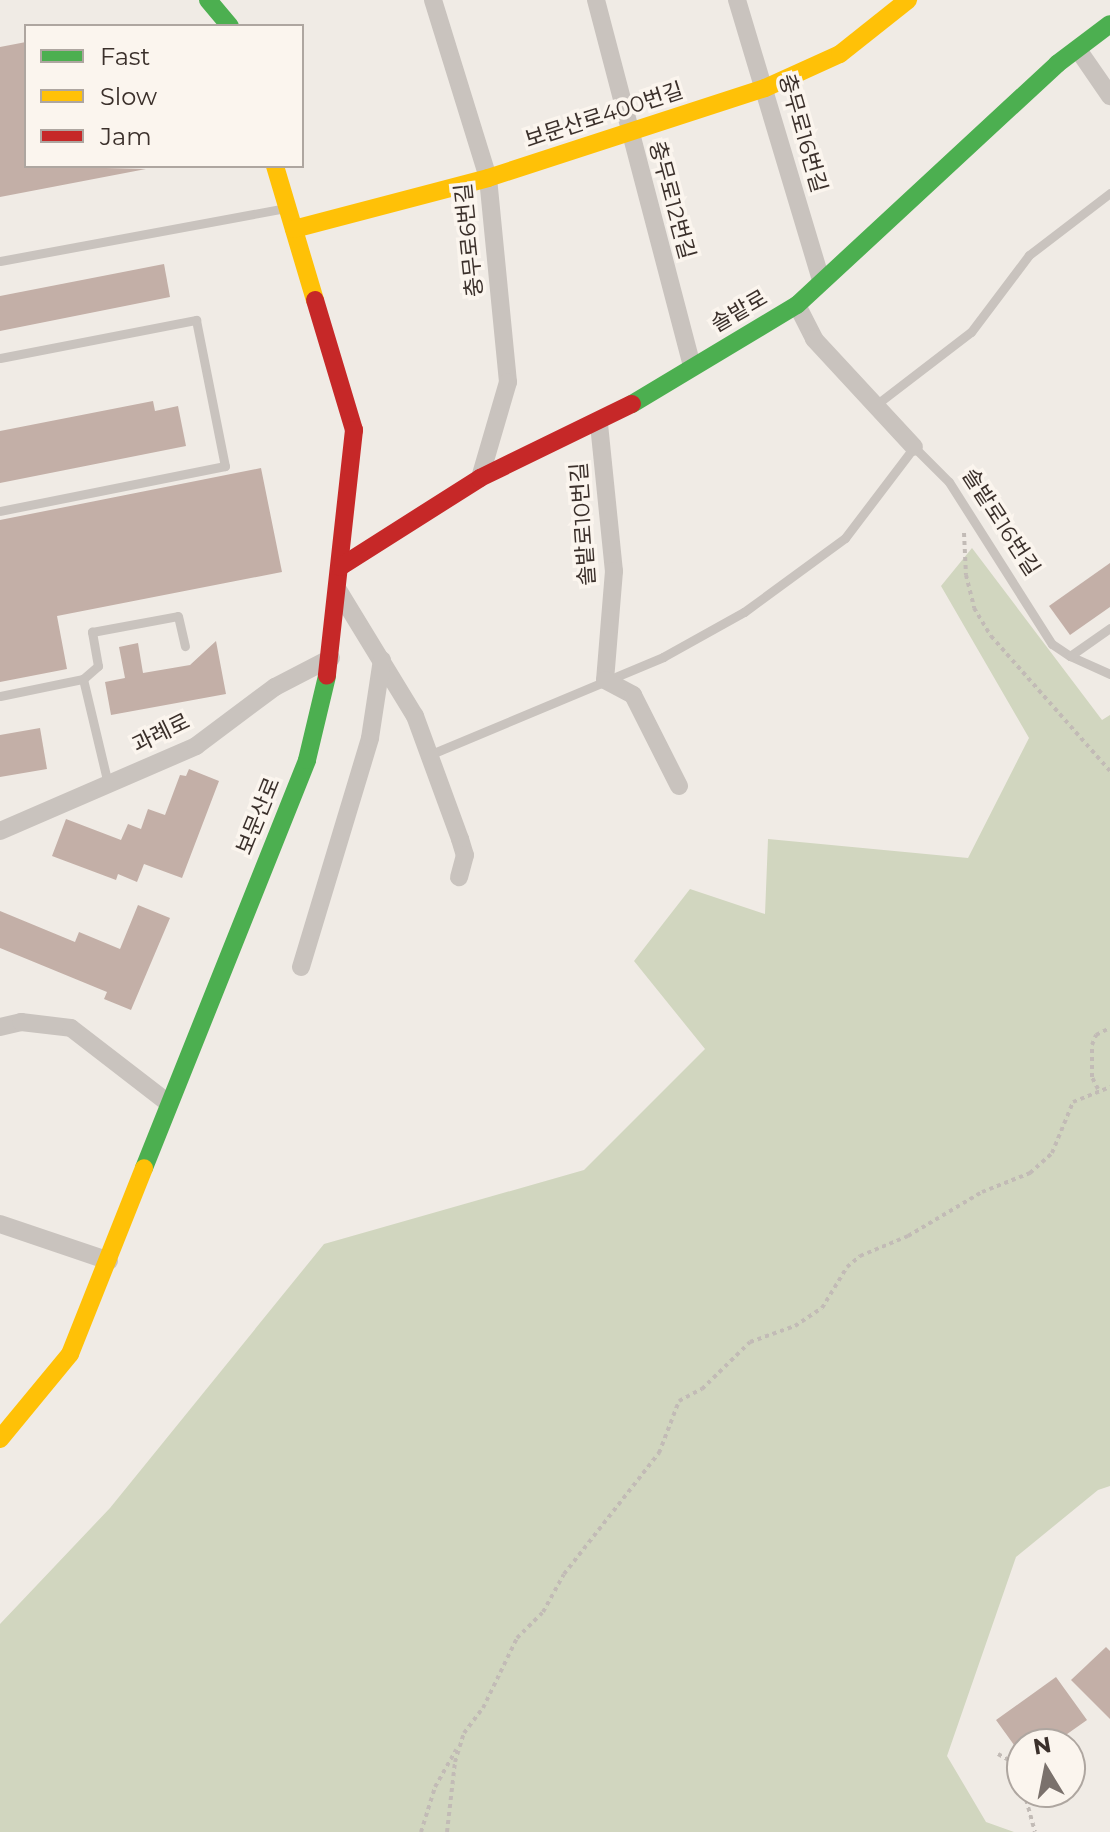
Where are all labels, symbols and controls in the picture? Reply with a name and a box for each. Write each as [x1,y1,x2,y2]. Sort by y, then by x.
legend [24,24,304,168]
text: Fast [100,42,150,71]
street label: 충무로16번길 [773,70,833,196]
street label: 보문산로400번길 [521,77,687,153]
text: Slow [100,82,157,111]
text: Jam [100,122,152,151]
street label: 충무로12번길 [644,138,700,262]
street label: 충무로6번길 [450,182,488,298]
street label: 솔밭로 [706,284,772,338]
street label: 솔밭로10번길 [566,461,600,587]
street label: 솔밭로16번길 [957,463,1045,581]
street label: 과례로 [128,708,194,758]
street label: 보문산로 [231,774,285,858]
north arrow [1006,1728,1086,1808]
text: N [1031,1731,1053,1761]

